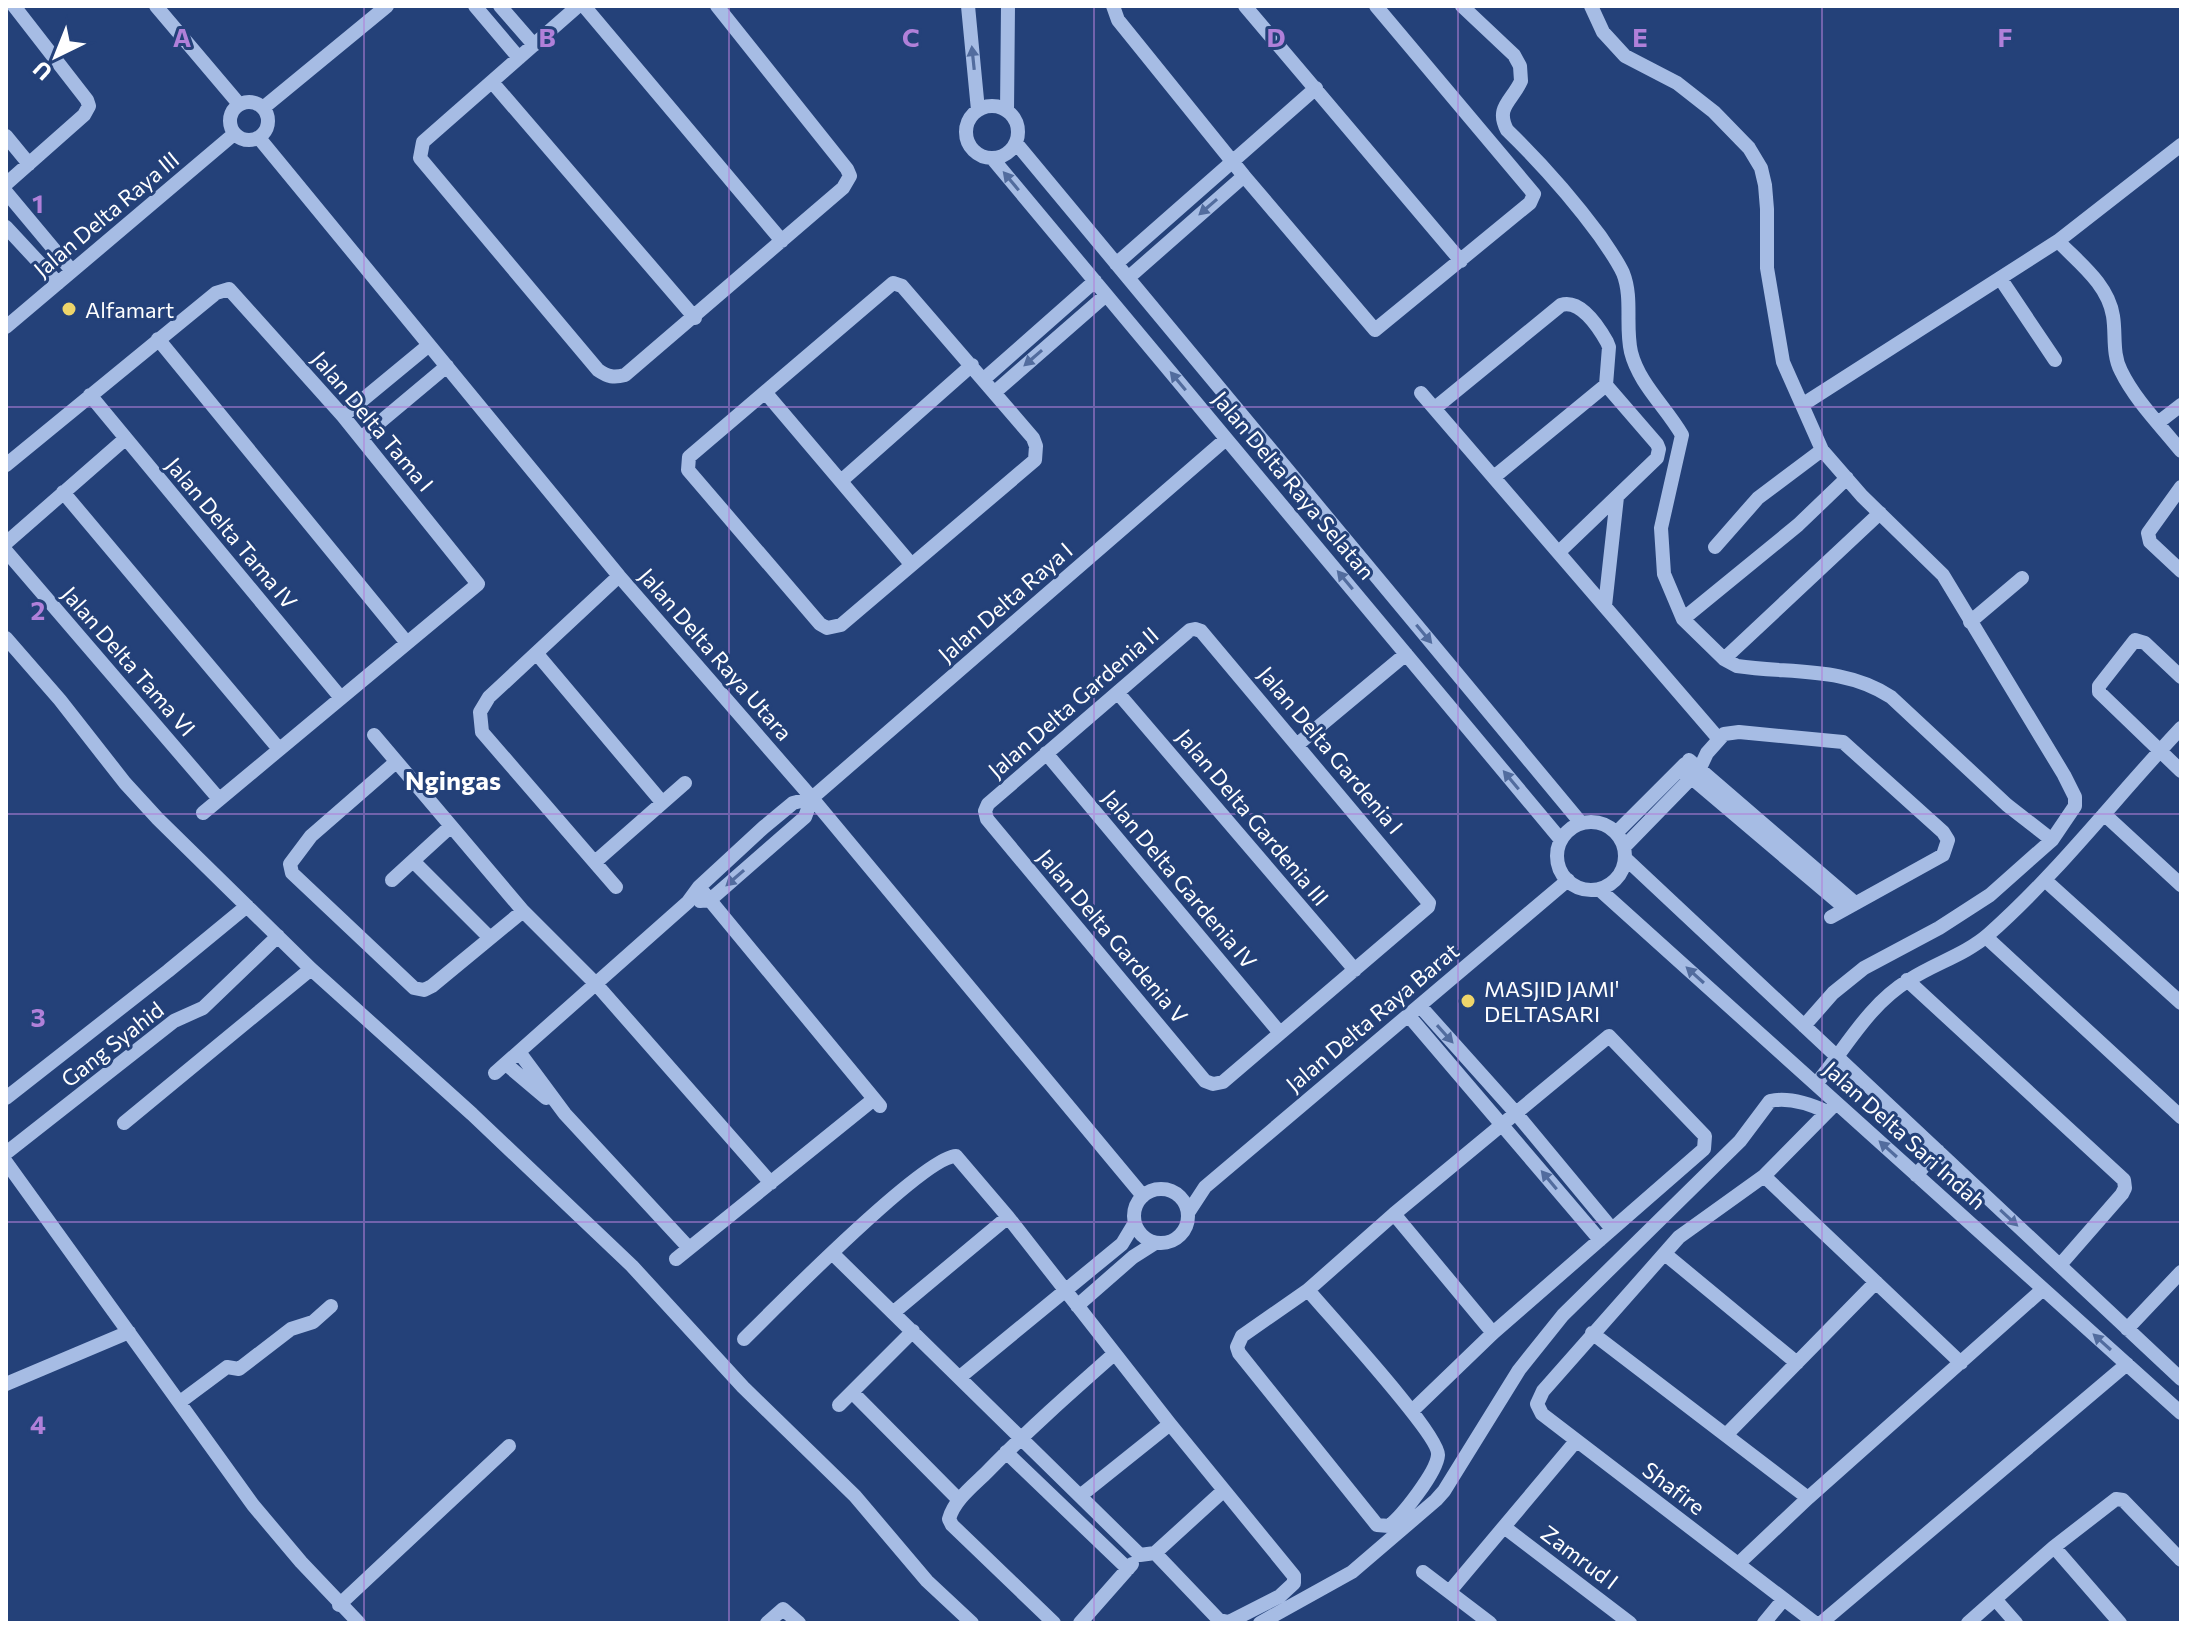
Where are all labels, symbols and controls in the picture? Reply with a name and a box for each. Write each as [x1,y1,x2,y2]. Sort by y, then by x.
north arrow [16,16,96,96]
text: A [173,21,192,52]
text: B [538,21,556,52]
text: C [902,21,920,52]
text: D [1266,21,1286,52]
text: E [1632,21,1648,52]
text: F [1997,21,2013,52]
one-way arrow [967,45,980,70]
text: U [27,56,57,86]
street label: Jalan Delta Raya III [28,145,184,283]
one-way arrow [1003,172,1020,192]
text: 1 [32,187,44,218]
one-way arrow [1199,198,1219,215]
place label: Alfamart [85,296,174,323]
marker: Alfamart [60,300,78,318]
street label: Jalan Delta Tama I [306,345,440,497]
one-way arrow [1023,349,1042,367]
one-way arrow [1170,371,1187,391]
street label: Jalan Delta Raya Selatan [1207,385,1381,585]
street label: Jalan Delta Tama IV [161,452,303,614]
street label: Jalan Delta Raya I [932,536,1078,668]
street label: Jalan Delta Raya Utara [634,562,798,746]
one-way arrow [1337,571,1354,591]
street label: Jalan Delta Tama VI [57,581,201,741]
text: 2 [31,594,45,625]
street label: Jalan Delta Gardenia II [982,621,1164,783]
one-way arrow [1415,624,1432,644]
street label: Jalan Delta Gardenia I [1253,661,1409,839]
street label: Jalan Delta Gardenia III [1171,723,1335,911]
district label: Ngingas [405,764,501,795]
one-way arrow [1503,770,1520,790]
street label: Jalan Delta Gardenia IV [1097,784,1263,974]
street label: Jalan Delta Gardenia V [1032,843,1194,1029]
one-way arrow [725,869,745,886]
street label: Jalan Delta Raya Barat [1280,937,1464,1097]
one-way arrow [1686,967,1705,985]
place label: MASJID JAMI' DELTASARI [1484,975,1619,1027]
marker: MASJID JAMI' DELTASARI [1459,992,1477,1010]
street label: Gang Syahid [55,996,169,1092]
text: 3 [30,1001,46,1032]
one-way arrow [1435,1024,1453,1043]
street label: Jalan Delta Sari Indah [1818,1055,1992,1215]
one-way arrow [1879,1141,1898,1159]
one-way arrow [1541,1171,1558,1191]
one-way arrow [1999,1208,2018,1227]
one-way arrow [2093,1334,2113,1351]
text: 4 [30,1408,46,1439]
street label: Shafire [1637,1456,1711,1520]
street label: Zamrud I [1536,1519,1624,1595]

